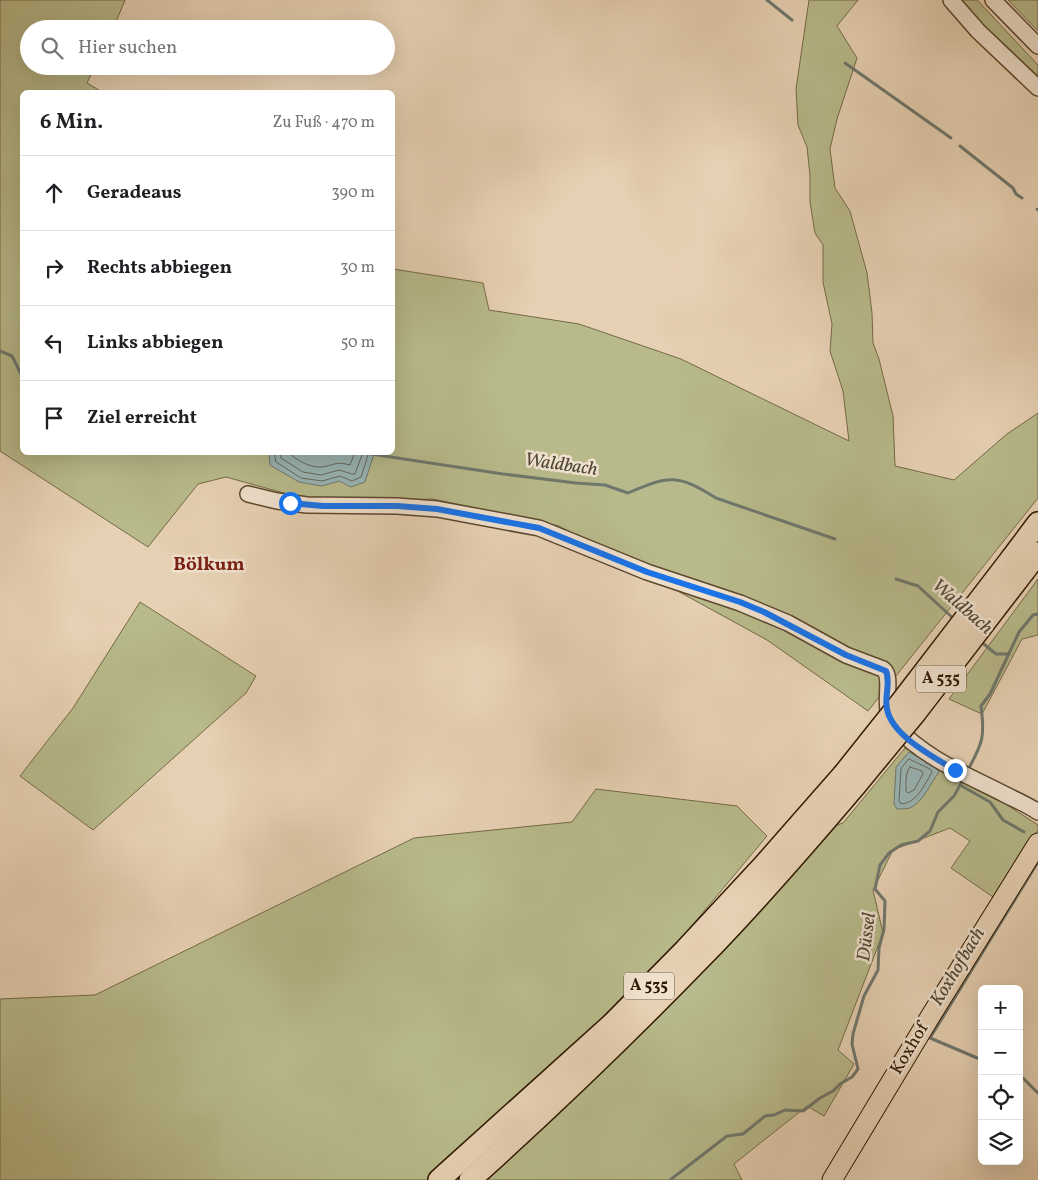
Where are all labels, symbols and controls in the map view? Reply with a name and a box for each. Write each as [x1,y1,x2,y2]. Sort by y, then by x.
search box [20,20,395,75]
icon: search [38,34,66,62]
text: Hier suchen [78,35,177,61]
text: 6 Min. [40,108,103,137]
text: Zu Fuß · 470 m [272,112,375,134]
icon: ahead [40,179,68,207]
text: Geradeaus [87,180,182,206]
text: 390 m [332,182,375,204]
icon: right [40,254,68,282]
text: Rechts abbiegen [87,255,232,281]
text: 30 m [340,257,375,279]
icon: left [40,329,68,357]
text: Links abbiegen [87,330,224,356]
text: 50 m [341,332,375,354]
icon: arrive [40,404,68,432]
text: Ziel erreicht [87,405,197,431]
water label: Waldbach [523,447,599,483]
route start [279,492,302,515]
district label: Bölkum [173,552,245,578]
water label: Waldbach [926,573,998,641]
road number: A 535 [916,666,966,692]
route end [944,759,967,782]
water label: Düssel [851,911,883,963]
water label: Koxhofbach [924,923,992,1011]
road number: A 535 [624,972,674,999]
map controls [978,985,1023,1165]
button: + [978,985,1023,1030]
street label: Koxhof [885,1017,936,1080]
button: − [978,1030,1023,1075]
button: locate [978,1075,1023,1120]
button: layers [978,1120,1023,1165]

